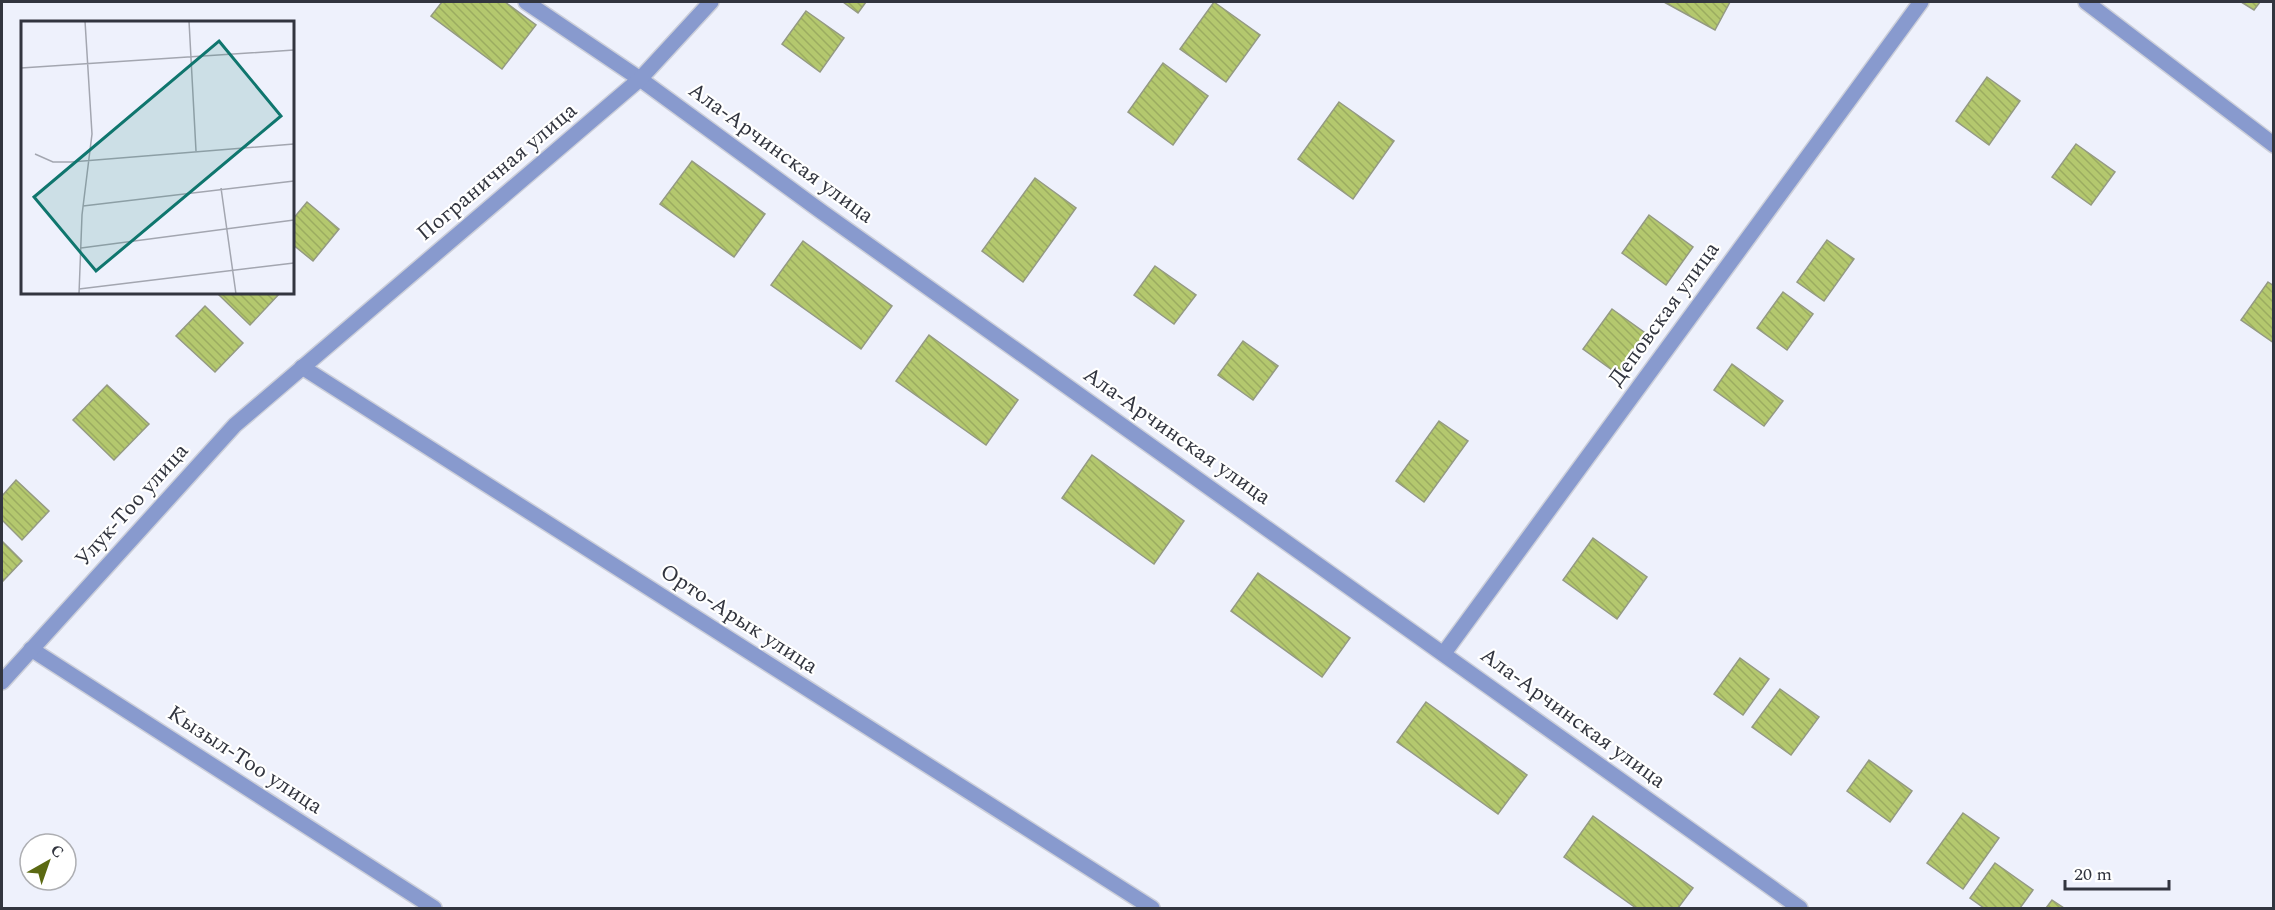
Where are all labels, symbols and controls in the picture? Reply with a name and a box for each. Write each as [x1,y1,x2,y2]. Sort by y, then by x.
inset map [21,21,294,294]
street label: Ала-Арчинская улица [681,74,881,232]
street label: Пограничная улица [409,95,585,249]
street label: Деповская улица [1600,235,1728,393]
street label: Ала-Арчинская улица [1076,359,1278,514]
street label: Улук-Тоо улица [67,436,197,574]
street label: Орто-Арык улица [653,555,825,683]
street label: Ала-Арчинская улица [1473,639,1673,797]
street label: Кызыл-Тоо улица [161,697,329,823]
north arrow [18,832,78,892]
text: С [45,838,69,864]
scale bar [2065,853,2168,891]
text: 20 m [2074,861,2112,888]

